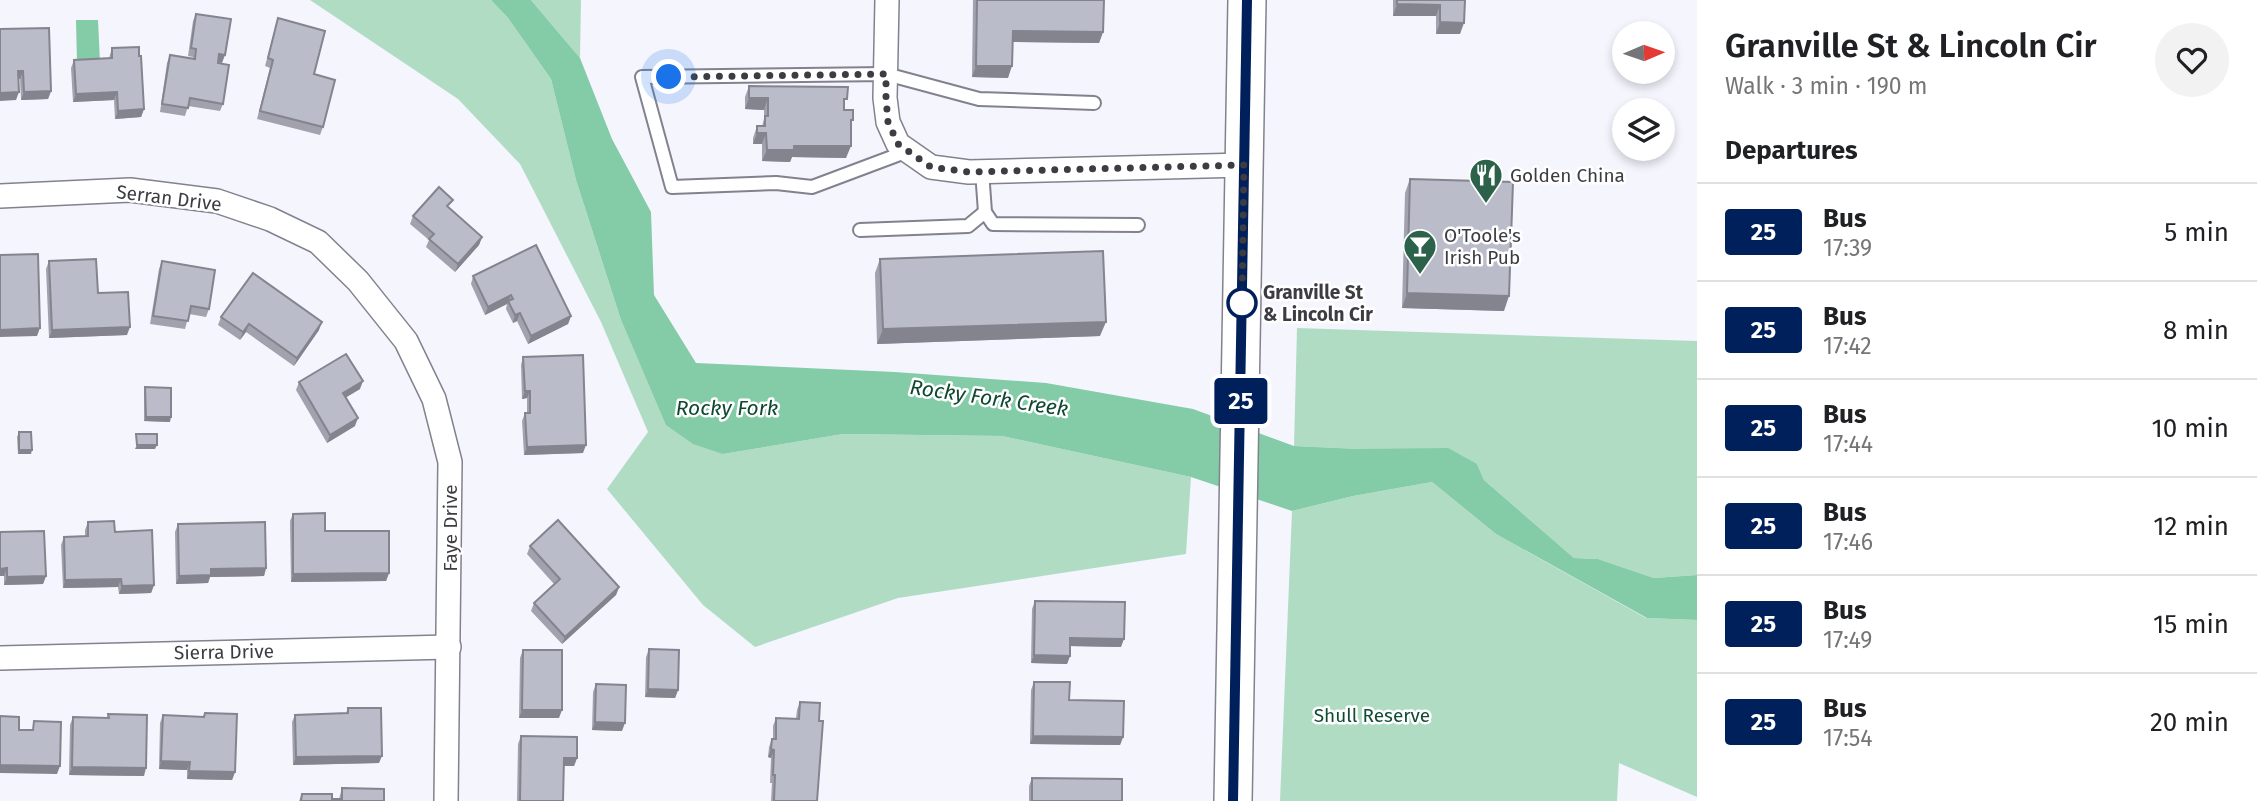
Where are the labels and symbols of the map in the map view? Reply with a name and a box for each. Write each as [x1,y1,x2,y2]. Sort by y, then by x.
north arrow [1612,21,1675,84]
your location [651,59,686,94]
restaurant icon: Golden China [1467,156,1505,205]
place label: Golden China [1510,164,1625,187]
street label: Serran Drive [115,180,223,216]
place label: O'Toole's Irish Pub [1444,224,1521,269]
bar icon: O'Toole's Irish Pub [1401,227,1439,276]
place label: Granville St & Lincoln Cir [1263,281,1373,326]
marker: Granville St & Lincoln Cir [1227,288,1257,318]
water label: Rocky Fork Creek [908,374,1070,422]
line badge: 25 [1210,378,1272,424]
water label: Rocky Fork [676,395,778,421]
street label: Faye Drive [439,484,462,572]
street label: Sierra Drive [174,640,274,664]
park label: Shull Reserve [1314,704,1430,727]

